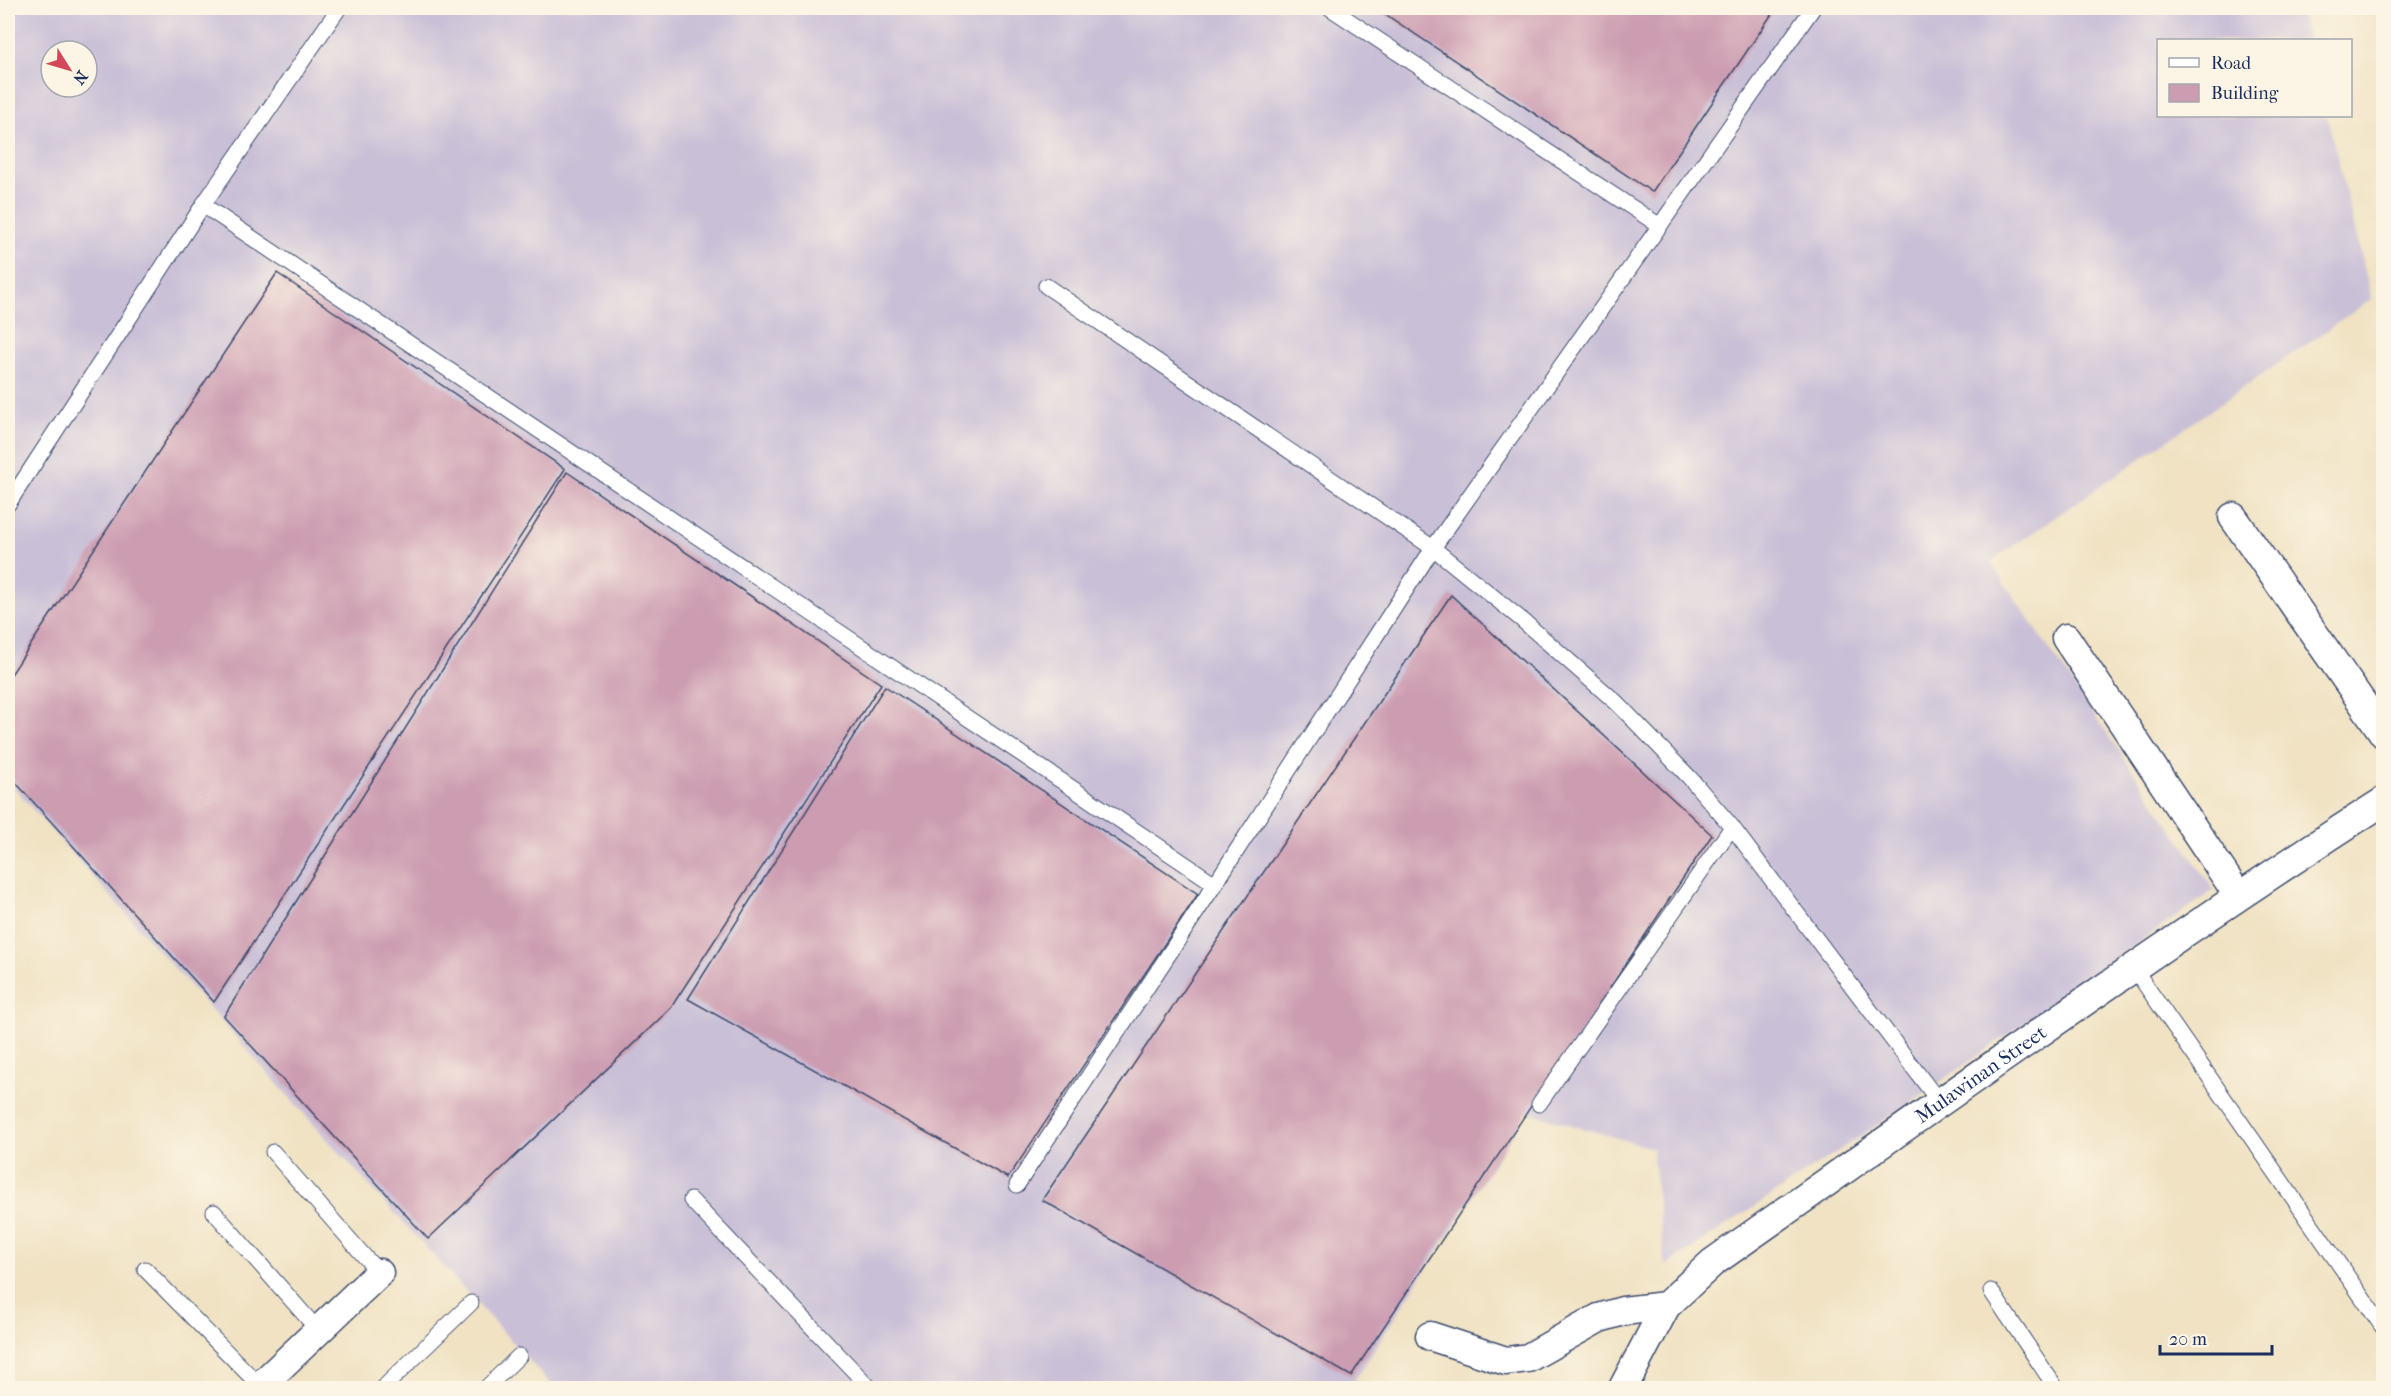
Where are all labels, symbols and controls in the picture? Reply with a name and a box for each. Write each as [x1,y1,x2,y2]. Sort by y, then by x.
north arrow [39,39,99,99]
legend [2157,39,2352,117]
text: Road [2211,53,2251,74]
text: N [69,67,92,89]
text: Building [2211,83,2279,104]
street label: Mulawinan Street [1911,1021,2051,1128]
scale bar [2160,1318,2272,1356]
text: 20 m [2169,1329,2207,1350]

